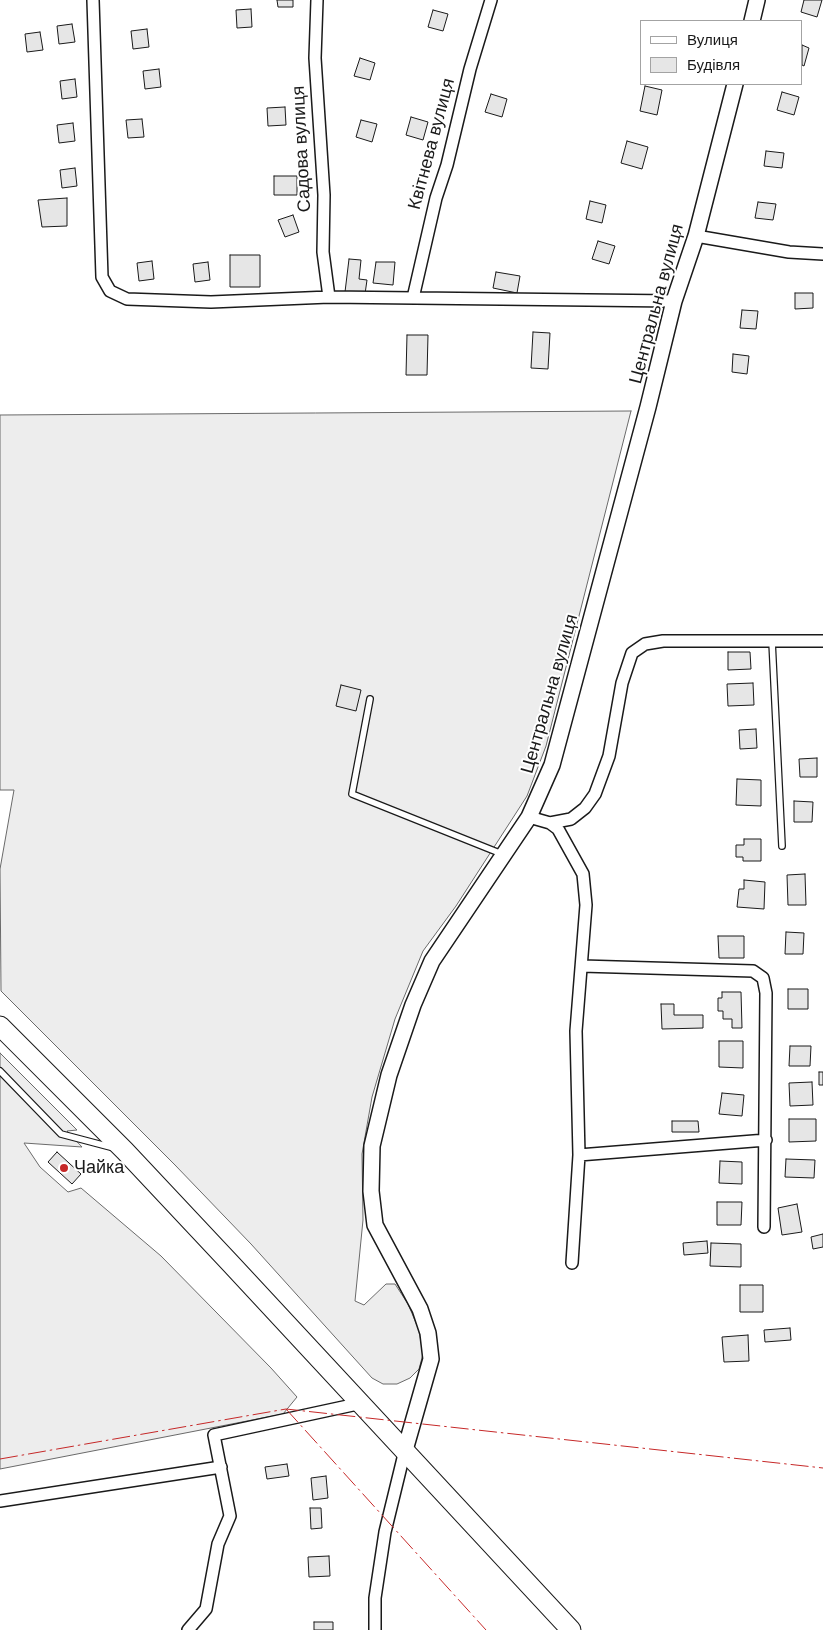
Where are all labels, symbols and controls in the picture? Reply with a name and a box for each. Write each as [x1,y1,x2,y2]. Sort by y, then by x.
legend [640,20,803,85]
text: Вулиця [687,31,738,48]
text: Будівля [687,56,740,73]
street label: Квітнева вулиця [404,76,460,212]
street label: Садова вулиця [288,85,316,213]
street label: Центральна вулиця [625,222,689,386]
street label: Центральна вулиця [517,612,583,776]
place label: Чайка [74,1157,124,1179]
marker: Чайка [58,1162,70,1174]

